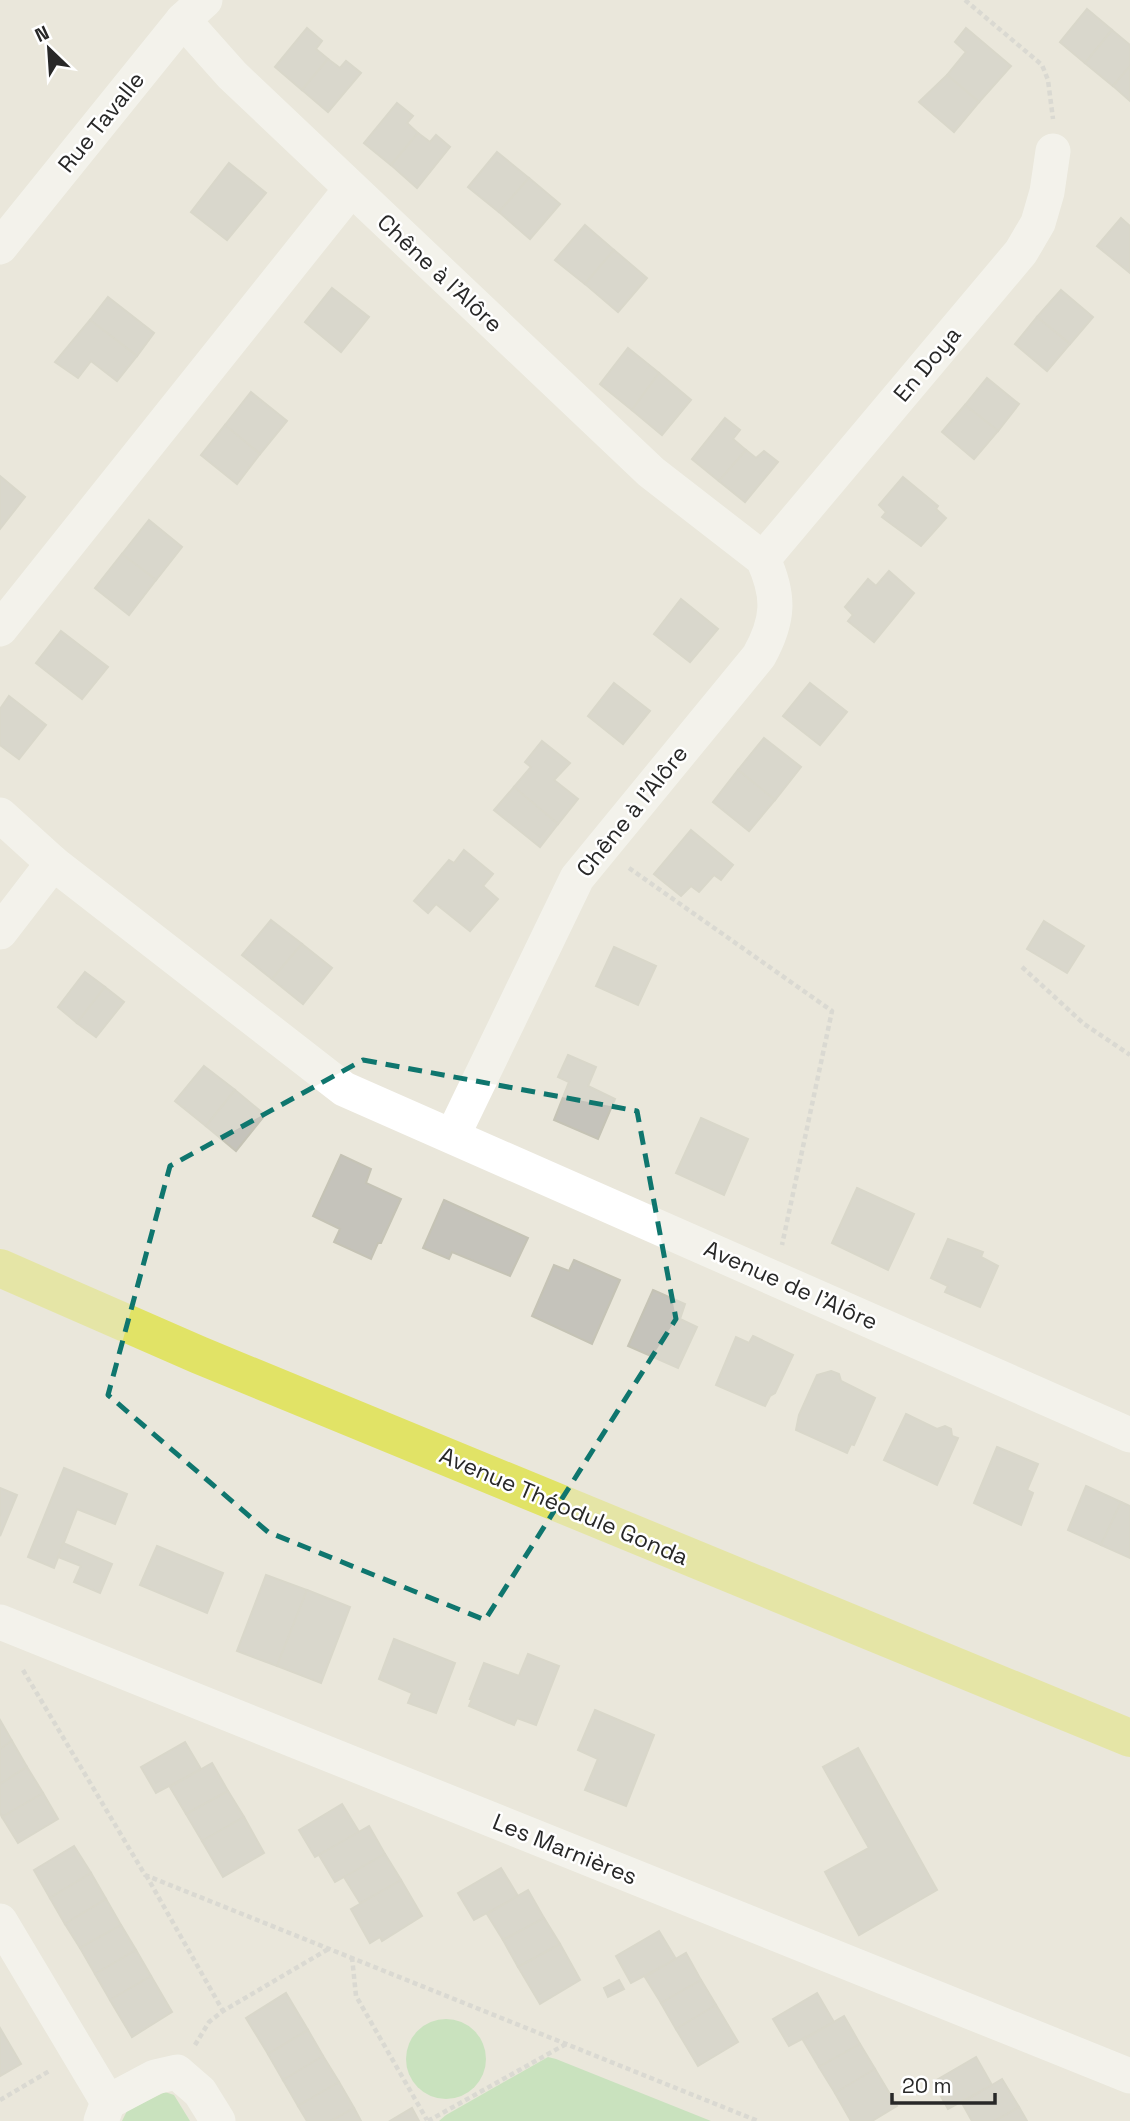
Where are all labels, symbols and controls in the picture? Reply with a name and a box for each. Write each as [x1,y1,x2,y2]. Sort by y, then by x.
north arrow [14,14,84,84]
text: N [31,20,53,48]
street label: Rue Tavalle [51,65,151,179]
street label: Chêne à l'Alôre [371,207,509,339]
street label: En Doya [887,320,967,408]
street label: Chêne à l'Alôre [570,739,694,883]
street label: Avenue de l'Alôre [699,1233,883,1337]
street label: Avenue Théodule Gonda [435,1440,693,1572]
street label: Les Marnières [488,1806,642,1892]
scale bar [892,2062,995,2106]
text: 20 m [902,2072,952,2099]

